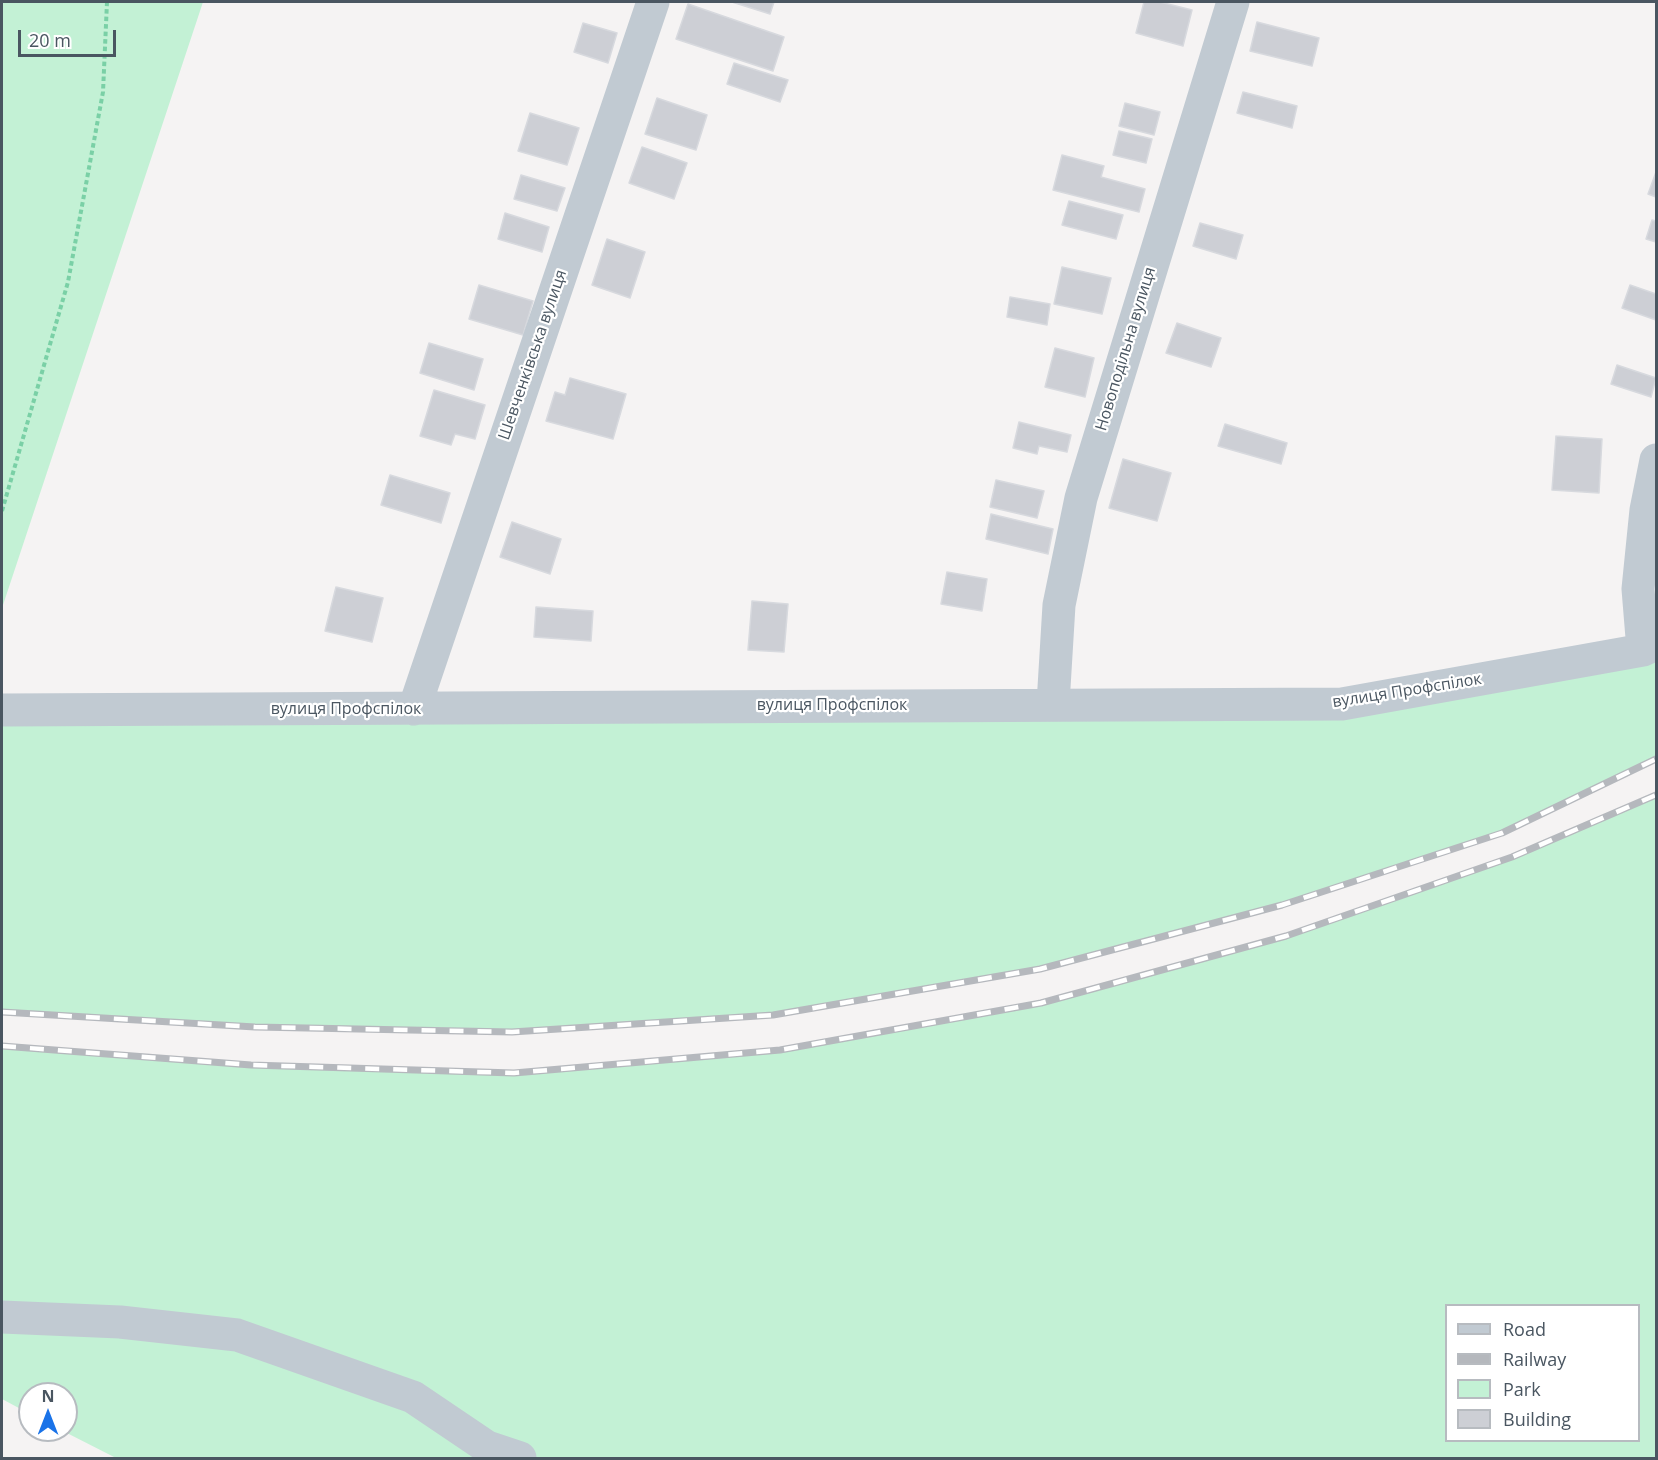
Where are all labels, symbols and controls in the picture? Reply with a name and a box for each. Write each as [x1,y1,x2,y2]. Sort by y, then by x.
scale bar [21,18,118,56]
text: 20 m [29,28,71,52]
street label: Новоподільна вулиця [1092,265,1160,433]
street label: Шевченківська вулиця [495,267,571,443]
street label: вулиця Профспілок [1331,670,1483,712]
street label: вулиця Профспілок [757,695,907,715]
street label: вулиця Профспілок [271,699,421,719]
legend [1445,1304,1640,1442]
text: Road [1503,1317,1546,1341]
text: Railway [1503,1347,1566,1371]
text: Park [1503,1377,1541,1401]
north arrow [18,1382,78,1442]
text: N [41,1385,55,1407]
text: Building [1503,1407,1571,1431]

